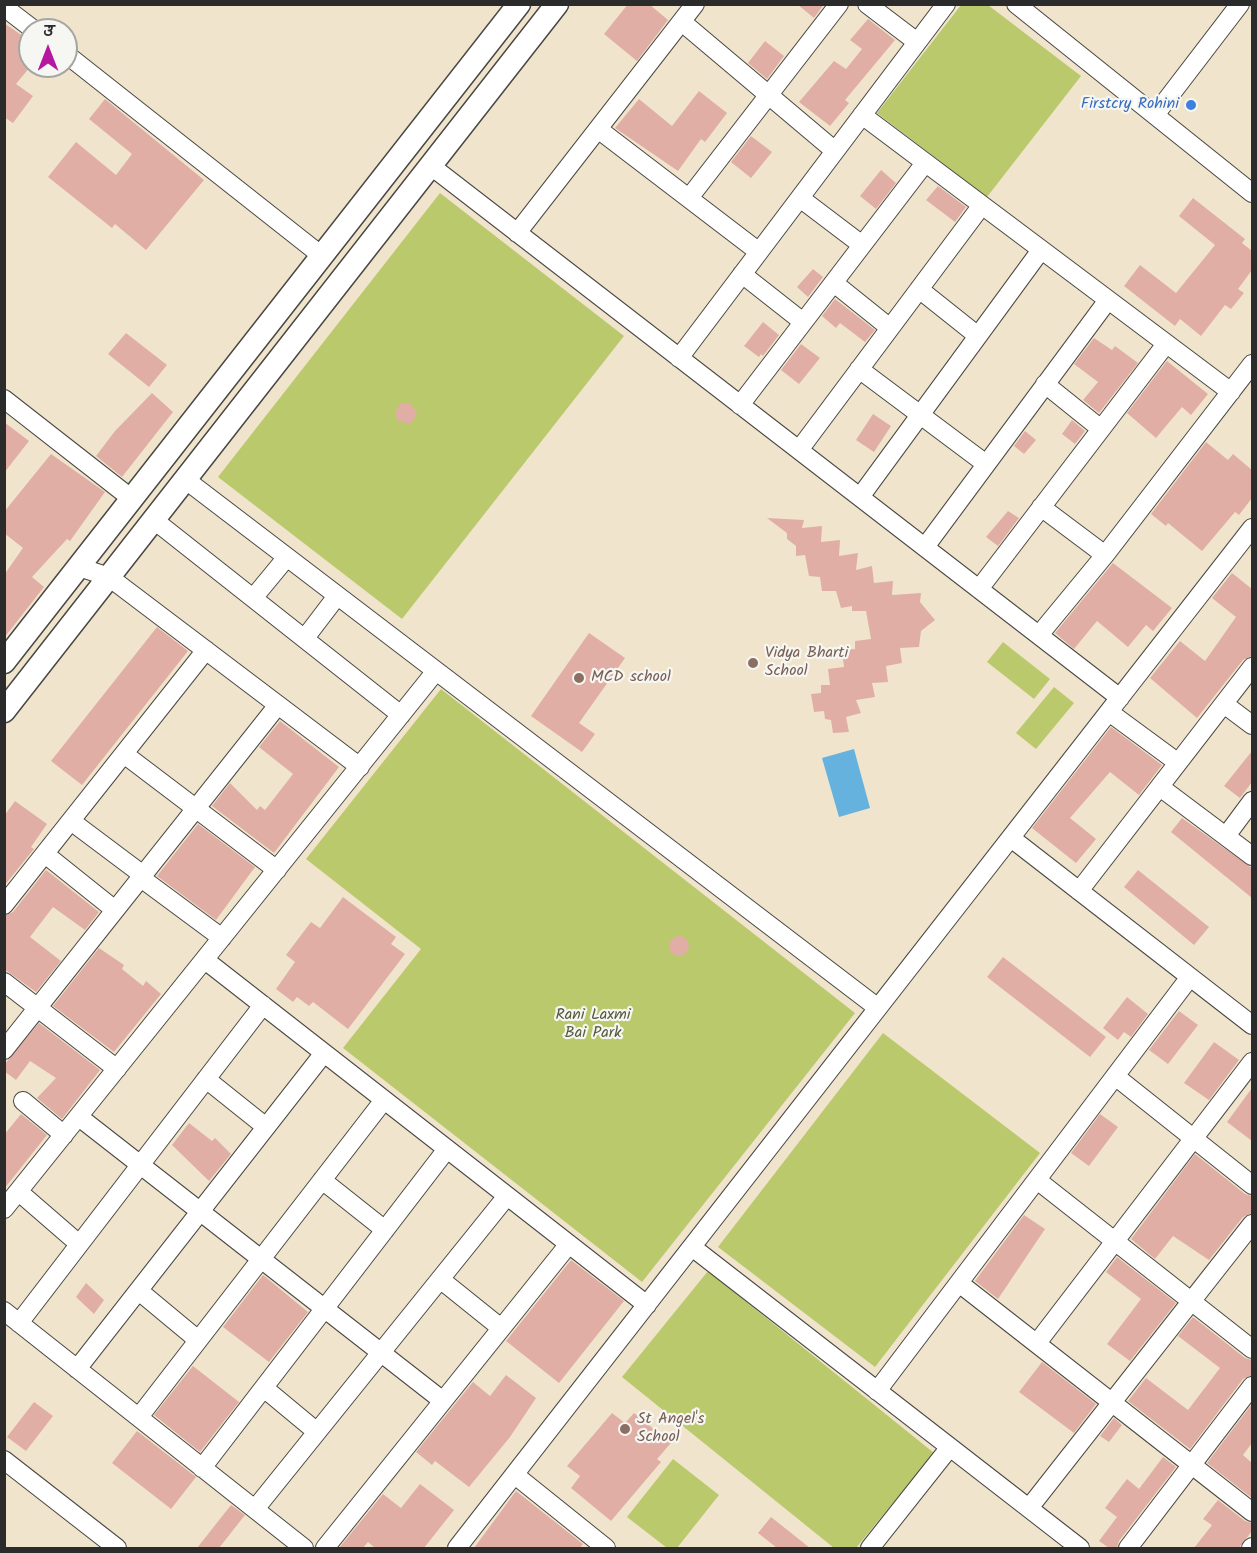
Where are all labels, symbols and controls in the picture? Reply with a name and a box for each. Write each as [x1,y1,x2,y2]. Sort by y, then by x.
north arrow [18,18,78,78]
text: उ [43,19,53,44]
place label: Firstcry Rohini [1081,95,1179,115]
marker: Firstcry Rohini [1184,98,1198,112]
place label: Vidya Bharti School [765,644,848,682]
marker: Vidya Bharti School [746,656,760,670]
place label: MCD school [591,668,671,688]
marker: MCD school [572,671,586,685]
park label: Rani Laxmi Bai Park [555,1006,631,1044]
place label: St Angel's School [637,1410,704,1448]
marker: St Angel's School [618,1422,632,1436]

